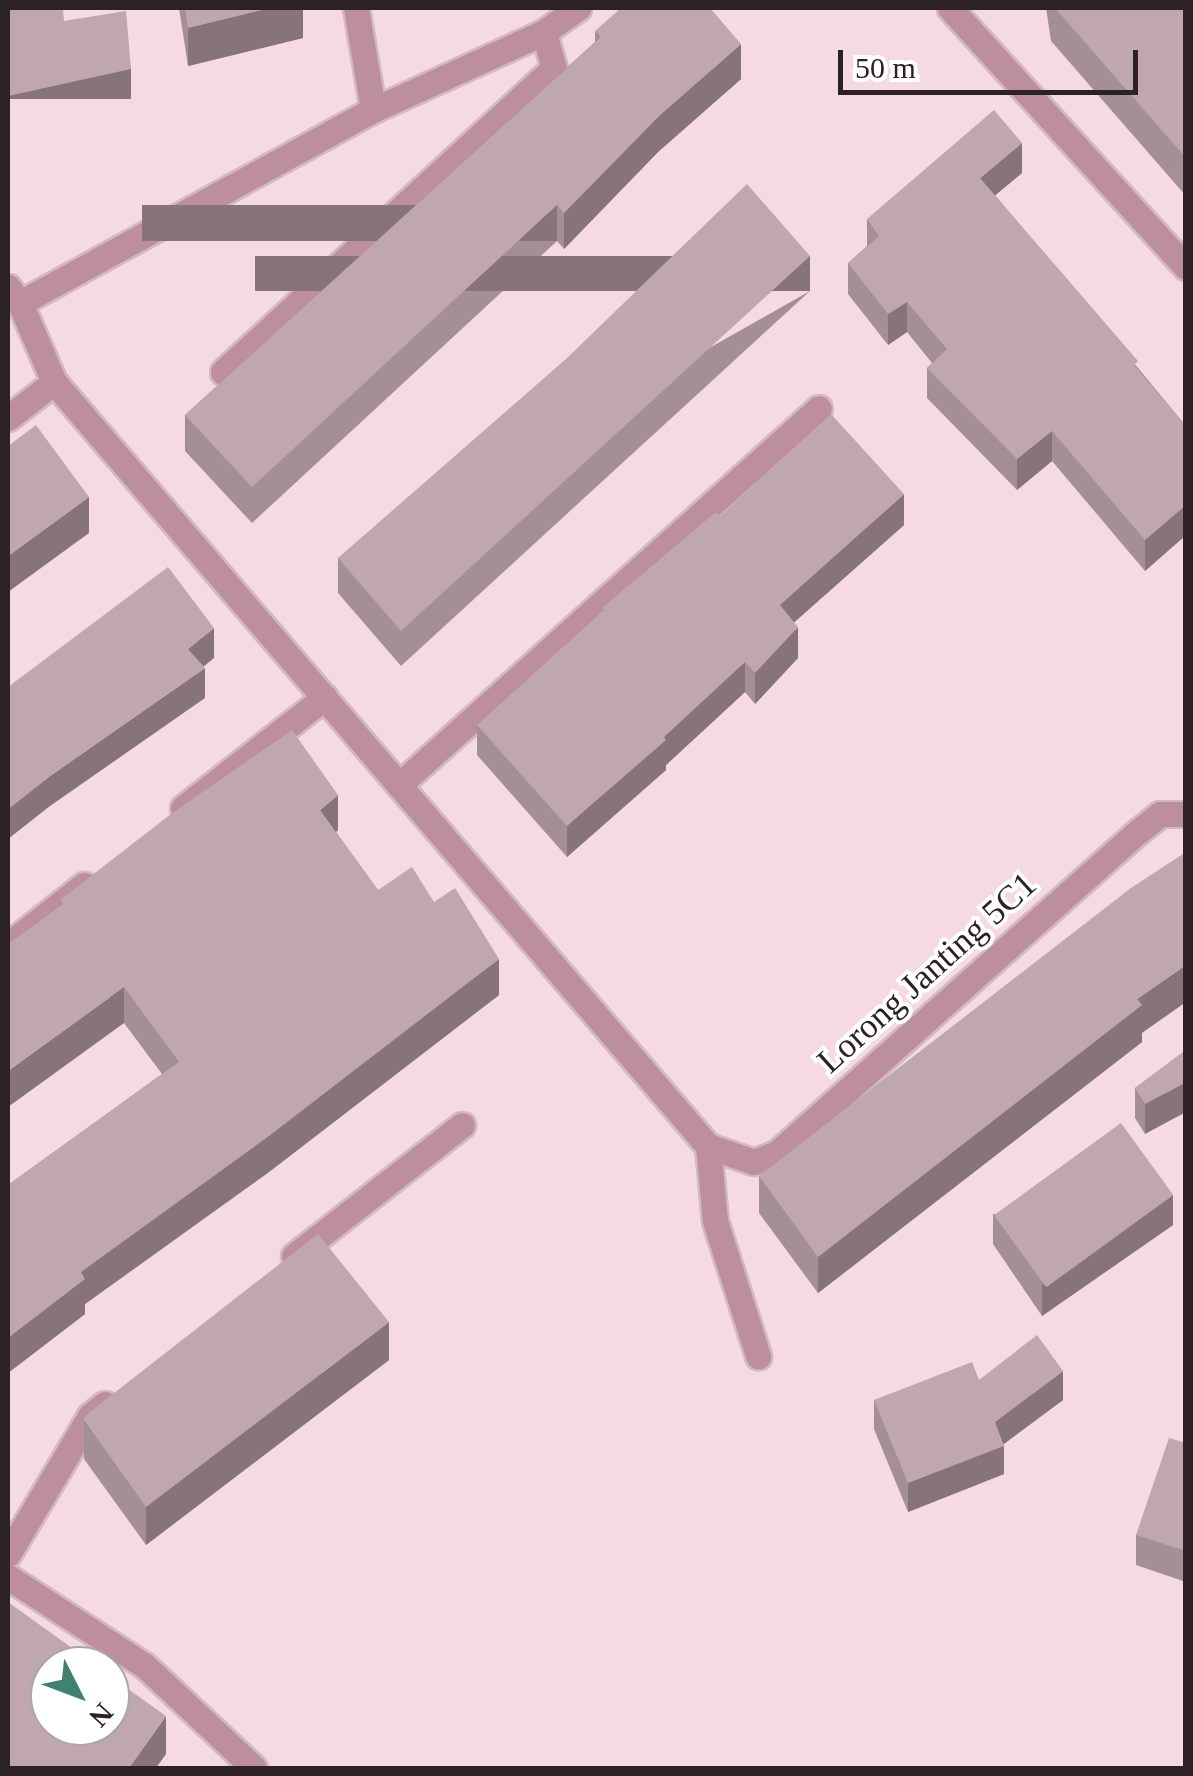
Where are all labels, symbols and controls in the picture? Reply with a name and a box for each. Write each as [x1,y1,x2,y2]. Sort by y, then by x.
scale bar [843,30,1143,92]
text: 50 m [855,51,916,84]
street label: Lorong Janting 5C1 [809,864,1045,1082]
north arrow [30,1646,130,1746]
text: N [83,1697,119,1733]

